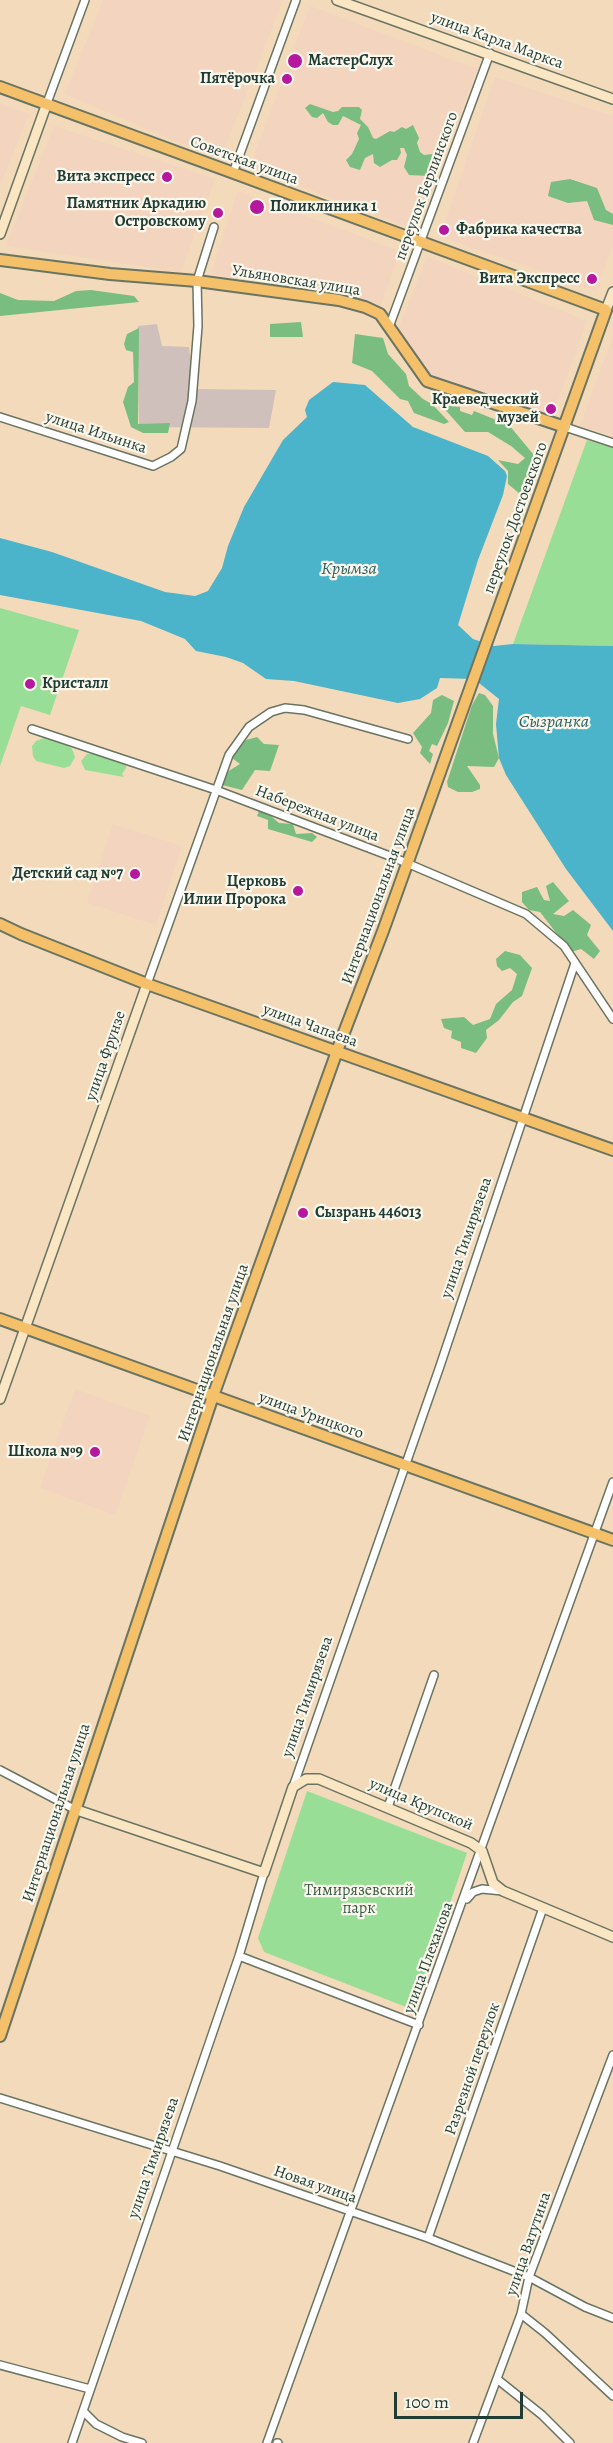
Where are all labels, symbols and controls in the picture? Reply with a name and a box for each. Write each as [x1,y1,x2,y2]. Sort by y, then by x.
street label: улица Карла Маркса [428,8,566,74]
place label: МастерСлух [308,51,393,71]
marker: МастерСлух [286,52,304,70]
place label: Пятёрочка [200,69,275,89]
marker: Пятёрочка [280,72,294,86]
street label: переулок Берлинского [391,109,463,263]
street label: Советская улица [187,133,301,189]
place label: Вита экспресс [56,167,155,187]
marker: Вита экспресс [160,170,174,184]
place label: Памятник Аркадию Островскому [66,194,206,232]
place label: Поликлиника 1 [270,197,377,217]
marker: Поликлиника 1 [248,198,266,216]
marker: Памятник Аркадию Островскому [211,206,225,220]
place label: Фабрика качества [456,220,582,240]
marker: Фабрика качества [437,223,451,237]
street label: Ульяновская улица [230,261,362,301]
place label: Вита Экспресс [479,269,580,289]
marker: Вита Экспресс [585,272,599,286]
place label: Краеведческий музей [432,390,539,428]
marker: Краеведческий музей [544,402,558,416]
street label: улица Ильинка [43,408,149,458]
street label: переулок Достоевского [480,440,552,596]
water label: Крымза [321,559,377,581]
place label: Кристалл [42,674,108,694]
marker: Кристалл [23,677,37,691]
water label: Сызранка [519,712,589,734]
street label: Набережная улица [253,782,381,846]
street label: Интернациональная улица [338,805,420,987]
place label: Детский сад №7 [12,864,123,884]
marker: Детский сад №7 [128,867,142,881]
place label: Церковь Илии Пророка [183,872,286,910]
marker: Церковь Илии Пророка [291,884,305,898]
street label: улица Чапаева [260,1000,360,1052]
street label: улица Фрунзе [82,1008,130,1104]
street label: улица Тимирязева [437,1175,497,1301]
place label: Сызрань 446013 [315,1203,422,1223]
marker: Сызрань 446013 [296,1206,310,1220]
street label: Интернациональная улица [174,1261,254,1445]
street label: улица Урицкого [256,1388,366,1444]
place label: Школа №9 [8,1442,83,1462]
marker: Школа №9 [88,1445,102,1459]
street label: улица Тимирязева [278,1634,338,1760]
street label: Интернациональная улица [19,1721,95,1905]
street label: улица Крупской [366,1775,476,1835]
park label: Тимирязевский парк [304,1881,414,1919]
street label: улица Плеханова [400,1899,458,2017]
street label: Разрезной переулок [441,2000,505,2138]
street label: улица Тимирязева [124,2095,184,2221]
street label: Новая улица [271,2162,359,2208]
street label: улица Ватутина [502,2190,556,2298]
scale bar [397,2380,526,2418]
text: 100 m [405,2390,449,2414]

